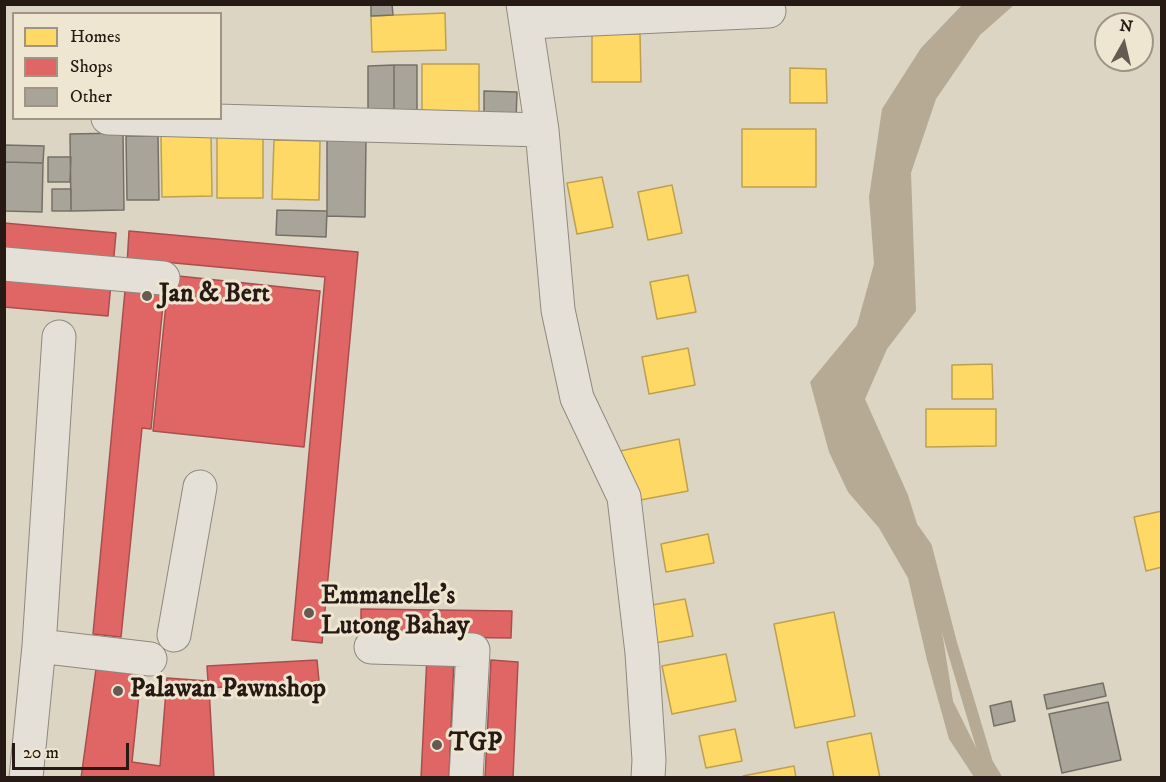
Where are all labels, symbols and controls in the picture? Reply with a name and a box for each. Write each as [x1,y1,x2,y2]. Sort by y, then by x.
legend [12,12,222,120]
north arrow [1094,12,1154,72]
text: N [1118,15,1134,37]
text: Homes [70,26,121,48]
text: Shops [70,56,113,78]
text: Other [70,86,112,108]
place label: Jan & Bert [159,280,270,312]
marker: Jan & Bert [140,289,154,303]
place label: Emmanelle's Lutong Bahay [321,582,469,644]
marker: Emmanelle's Lutong Bahay [302,606,316,620]
place label: Palawan Pawnshop [130,675,326,707]
marker: Palawan Pawnshop [111,684,125,698]
place label: TGP [449,729,502,761]
scale bar [15,731,132,769]
marker: TGP [430,738,444,752]
text: 20 m [23,742,59,764]

